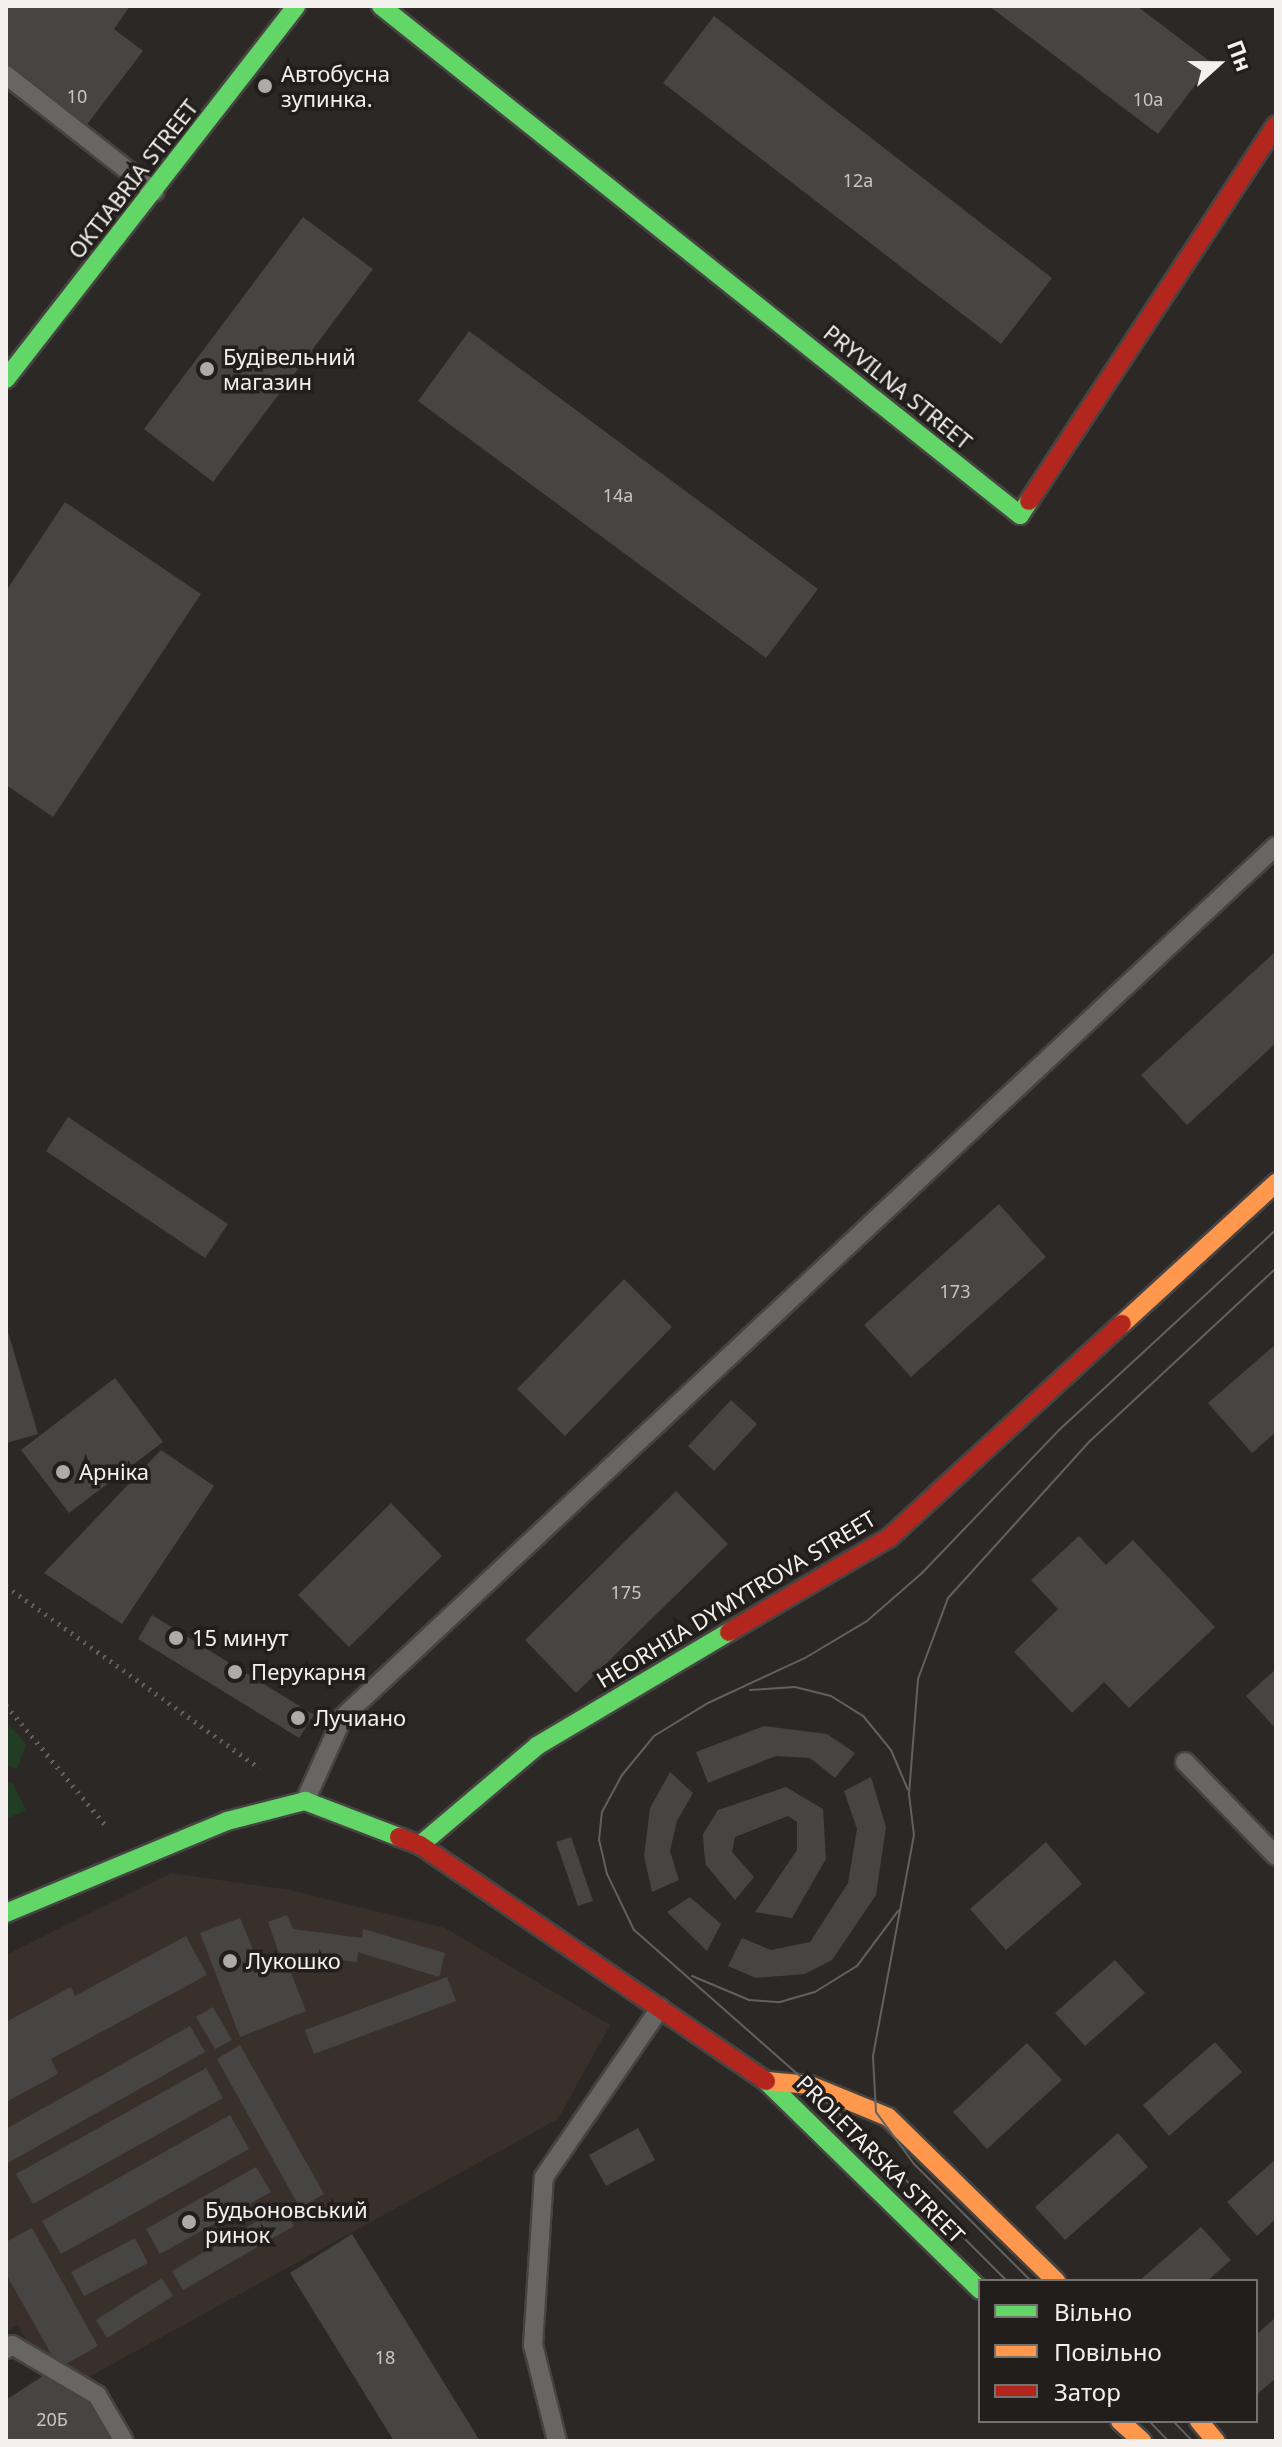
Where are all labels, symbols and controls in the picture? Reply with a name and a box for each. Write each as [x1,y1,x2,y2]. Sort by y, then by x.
north arrow [1178,24,1258,104]
text: Пн [1221,35,1260,75]
place label: Автобусна зупинка. [281,60,390,112]
marker: Автобусна зупинка. [256,77,274,95]
house number: 10 [67,85,87,107]
house number: 10а [1133,88,1163,110]
street label: OKTIABRIA STREET [63,94,203,264]
house number: 12а [843,169,873,191]
street label: PRYVILNA STREET [819,319,977,455]
place label: Будівельний магазин [223,343,356,394]
marker: Будівельний магазин [198,360,216,378]
house number: 14а [603,484,633,506]
house number: 173 [940,1280,970,1302]
place label: Арніка [79,1459,149,1485]
marker: Арніка [54,1463,72,1481]
street label: HEORHIIA DYMYTROVA STREET [592,1505,880,1693]
house number: 175 [611,1581,641,1603]
place label: 15 минут [192,1625,288,1651]
marker: 15 минут [167,1629,185,1647]
place label: Перукарня [251,1659,366,1685]
marker: Перукарня [226,1663,244,1681]
place label: Лучиано [314,1705,406,1731]
marker: Лучиано [289,1709,307,1727]
place label: Лукошко [246,1948,341,1974]
marker: Лукошко [221,1952,239,1970]
street label: PROLETARSKA STREET [792,2070,970,2248]
place label: Будьоновський ринок [205,2196,368,2248]
marker: Будьоновський ринок [180,2213,198,2231]
legend [978,2279,1258,2423]
text: Вільно [1054,2295,1132,2328]
text: Повільно [1054,2335,1162,2368]
house number: 18 [375,2346,395,2368]
text: Затор [1054,2375,1121,2408]
house number: 20Б [36,2408,68,2430]

